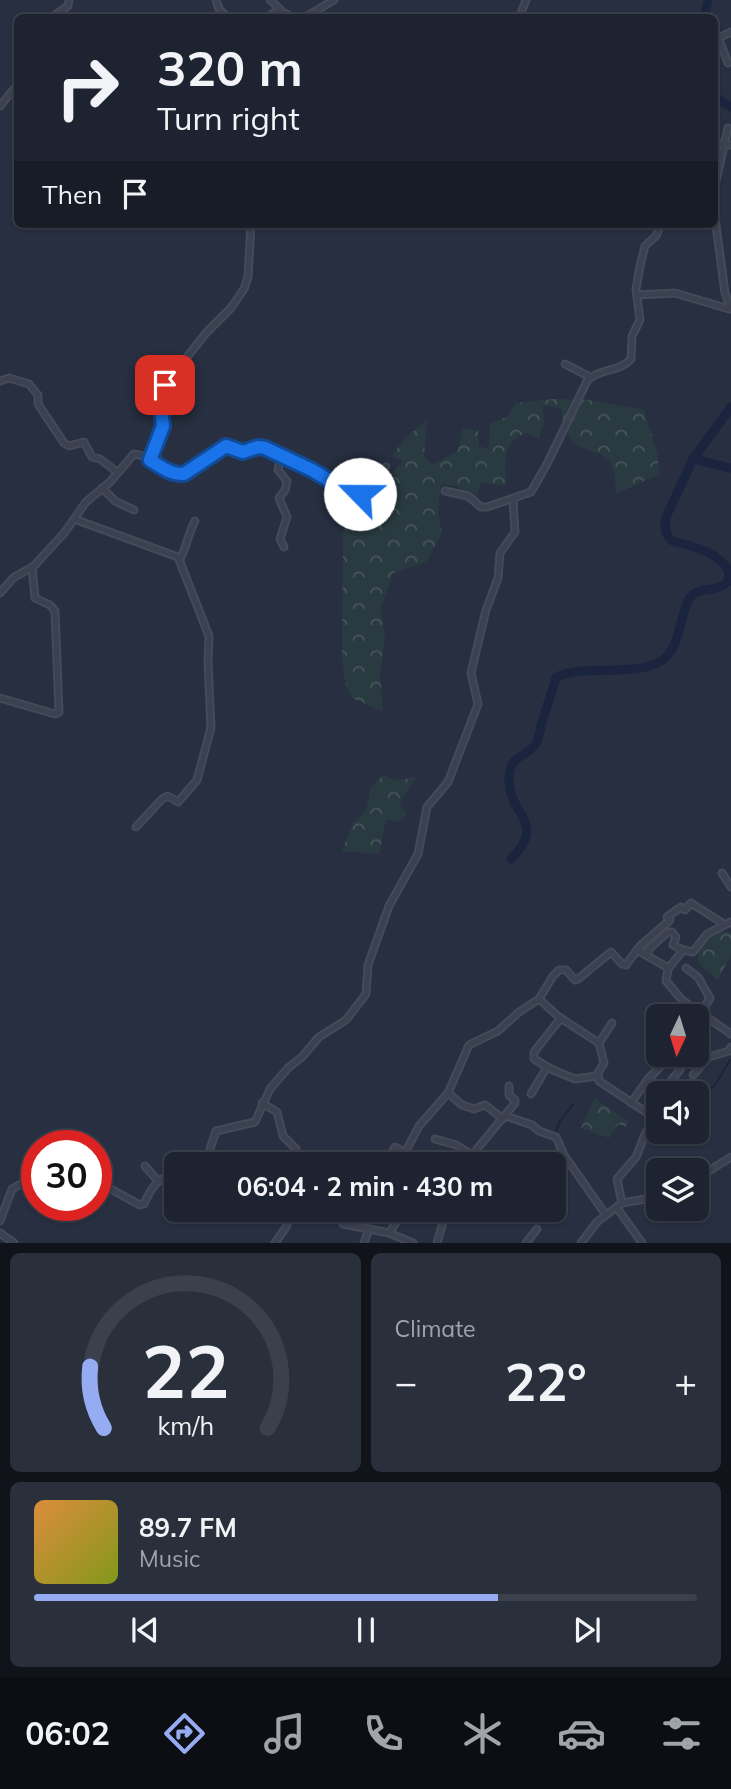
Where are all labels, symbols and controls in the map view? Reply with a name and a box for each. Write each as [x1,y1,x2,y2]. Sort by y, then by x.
text: 320 m [157,37,303,98]
icon: right [42,42,133,133]
text: Turn right [157,98,300,138]
icon: arrive [116,175,154,213]
text: Then [42,178,102,211]
pin [135,355,195,415]
icon: arrive [146,366,184,404]
position arrow [323,457,397,531]
north arrow [646,1004,709,1068]
map controls [646,1004,709,1221]
button: sound [646,1081,709,1144]
speed limit sign: 30 [21,1130,112,1221]
button: layers [646,1158,709,1221]
text: 06:04 · 2 min · 430 m [237,1170,493,1203]
text: Climate [395,1314,476,1343]
text: 22 [142,1326,229,1417]
text: 22° [505,1349,587,1414]
text: − [395,1358,417,1406]
text: + [674,1358,697,1406]
text: km/h [157,1410,214,1441]
text: 89.7 FM [139,1511,237,1544]
text: Music [139,1544,200,1573]
icon: previous [126,1611,164,1649]
icon: pause [347,1611,385,1649]
icon: next [568,1611,606,1649]
icon: directions [160,1709,209,1758]
icon: music [260,1709,309,1758]
icon: phone [359,1709,408,1758]
icon: climate [458,1709,507,1758]
icon: car [557,1709,606,1758]
icon: filters [657,1709,706,1758]
text: 06:02 [25,1713,110,1753]

